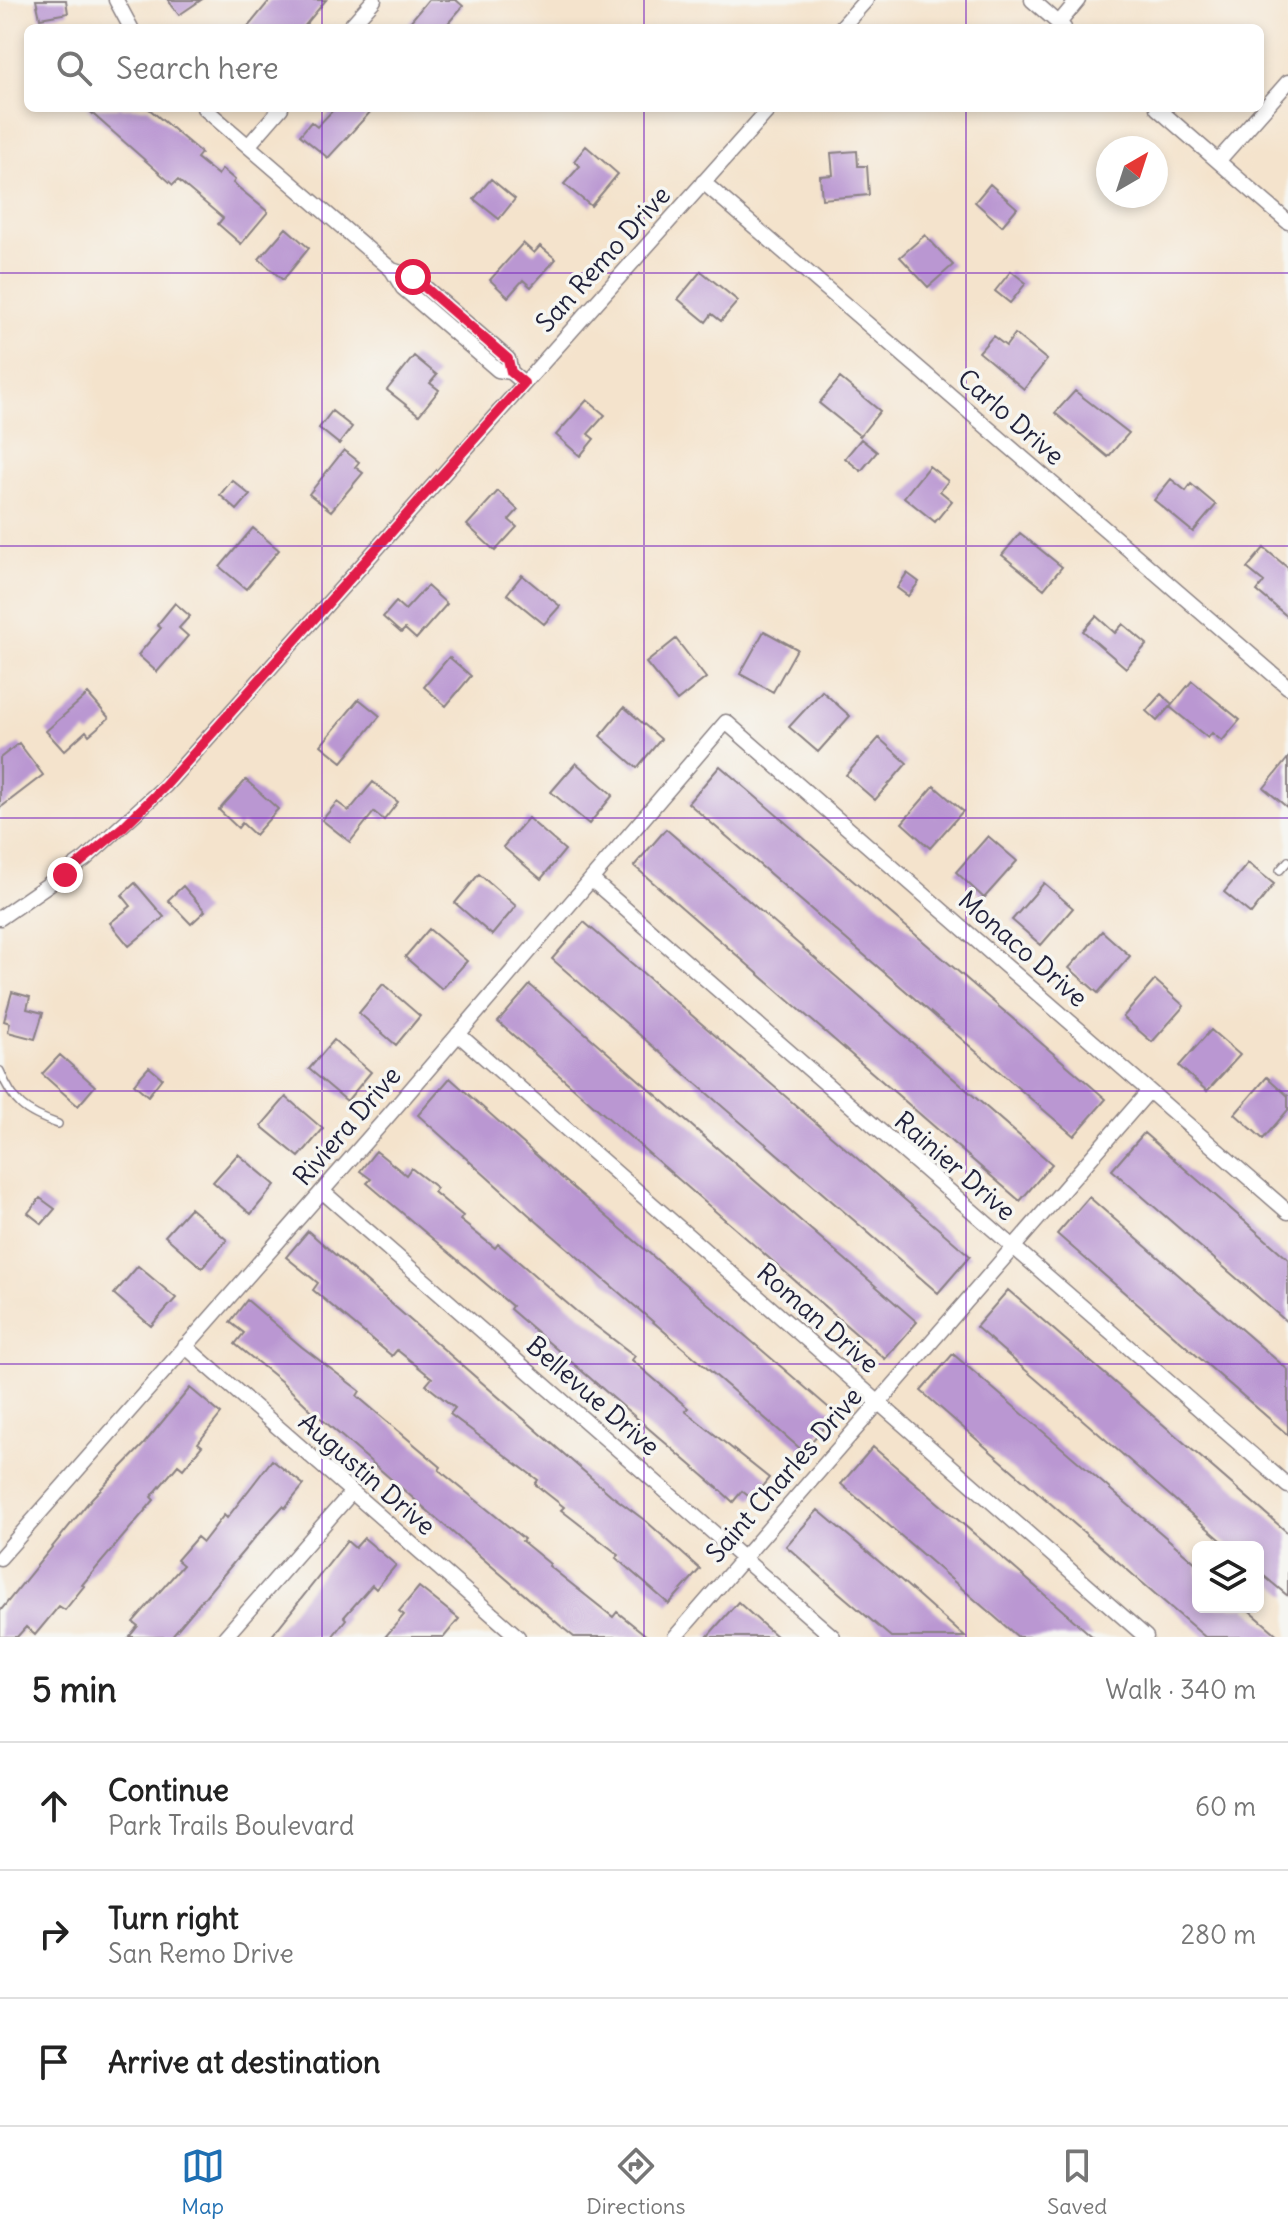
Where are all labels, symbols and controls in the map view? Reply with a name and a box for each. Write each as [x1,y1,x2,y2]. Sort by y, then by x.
search box [24,24,1264,112]
icon: search [52,46,96,90]
text: Search here [116,49,279,87]
north arrow [1096,136,1168,208]
street label: San Remo Drive [528,179,677,339]
route start [395,259,431,295]
street label: Carlo Drive [951,361,1071,472]
route end [47,857,83,893]
street label: Monaco Drive [952,884,1095,1014]
street label: Riviera Drive [286,1059,408,1192]
street label: Rainier Drive [888,1104,1023,1227]
street label: Roman Drive [750,1256,886,1380]
street label: Bellevue Drive [520,1329,667,1463]
street label: Saint Charles Drive [698,1380,869,1569]
street label: Augustin Drive [292,1405,443,1542]
map controls [1192,1541,1264,1613]
button: layers [1192,1541,1264,1613]
text: 5 min [32,1668,117,1711]
text: Walk · 340 m [1105,1673,1256,1706]
text: Continue [108,1771,229,1809]
icon: ahead [32,1784,76,1828]
text: 60 m [1195,1790,1256,1823]
text: Park Trails Boulevard [108,1809,354,1842]
text: Turn right [108,1899,239,1937]
icon: right [32,1912,76,1956]
text: 280 m [1181,1918,1256,1951]
text: San Remo Drive [108,1937,294,1970]
icon: arrive [32,2040,76,2084]
text: Arrive at destination [108,2043,380,2081]
tab: Map [181,2144,225,2220]
tab: Directions [586,2144,686,2220]
tab: Saved [1047,2144,1107,2220]

